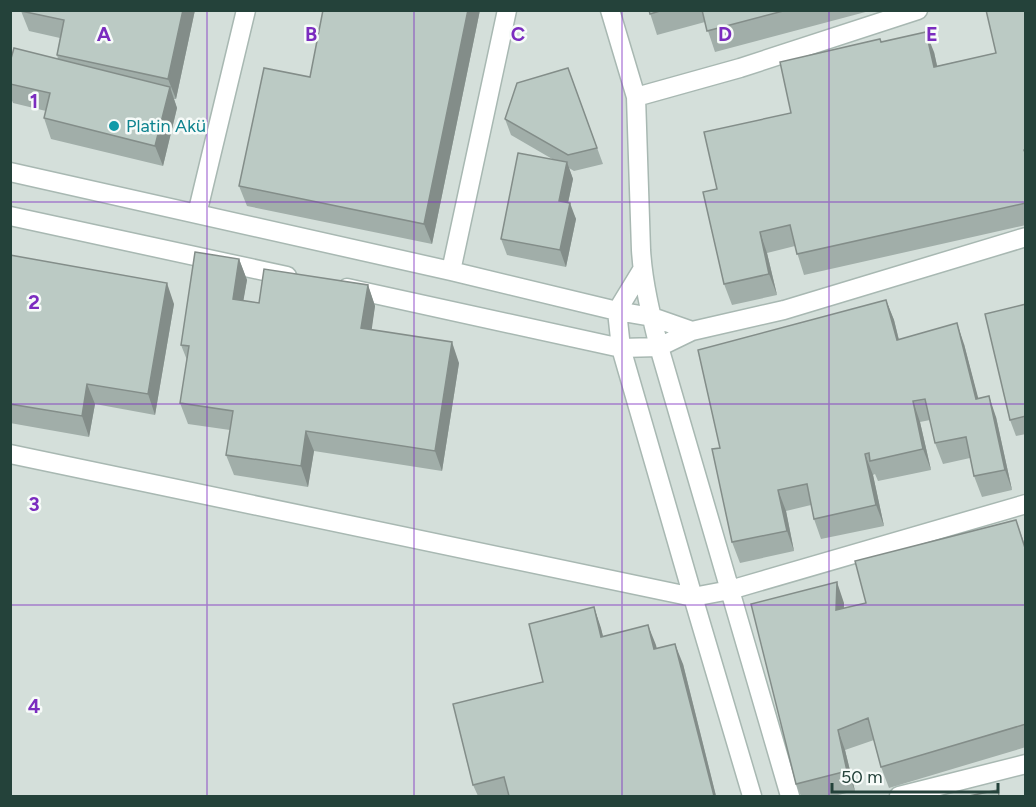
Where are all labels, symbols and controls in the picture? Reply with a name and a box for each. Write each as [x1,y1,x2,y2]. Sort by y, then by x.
text: A [97,22,112,46]
text: B [305,22,317,46]
text: C [511,22,525,46]
text: D [718,22,732,46]
text: E [926,22,938,46]
text: 1 [30,89,38,113]
place label: Platin Akü [126,115,206,137]
marker: Platin Akü [107,119,121,133]
text: 2 [28,290,40,314]
text: 3 [28,492,40,516]
text: 4 [28,694,41,718]
scale bar [832,756,998,794]
text: 50 m [841,766,883,788]

